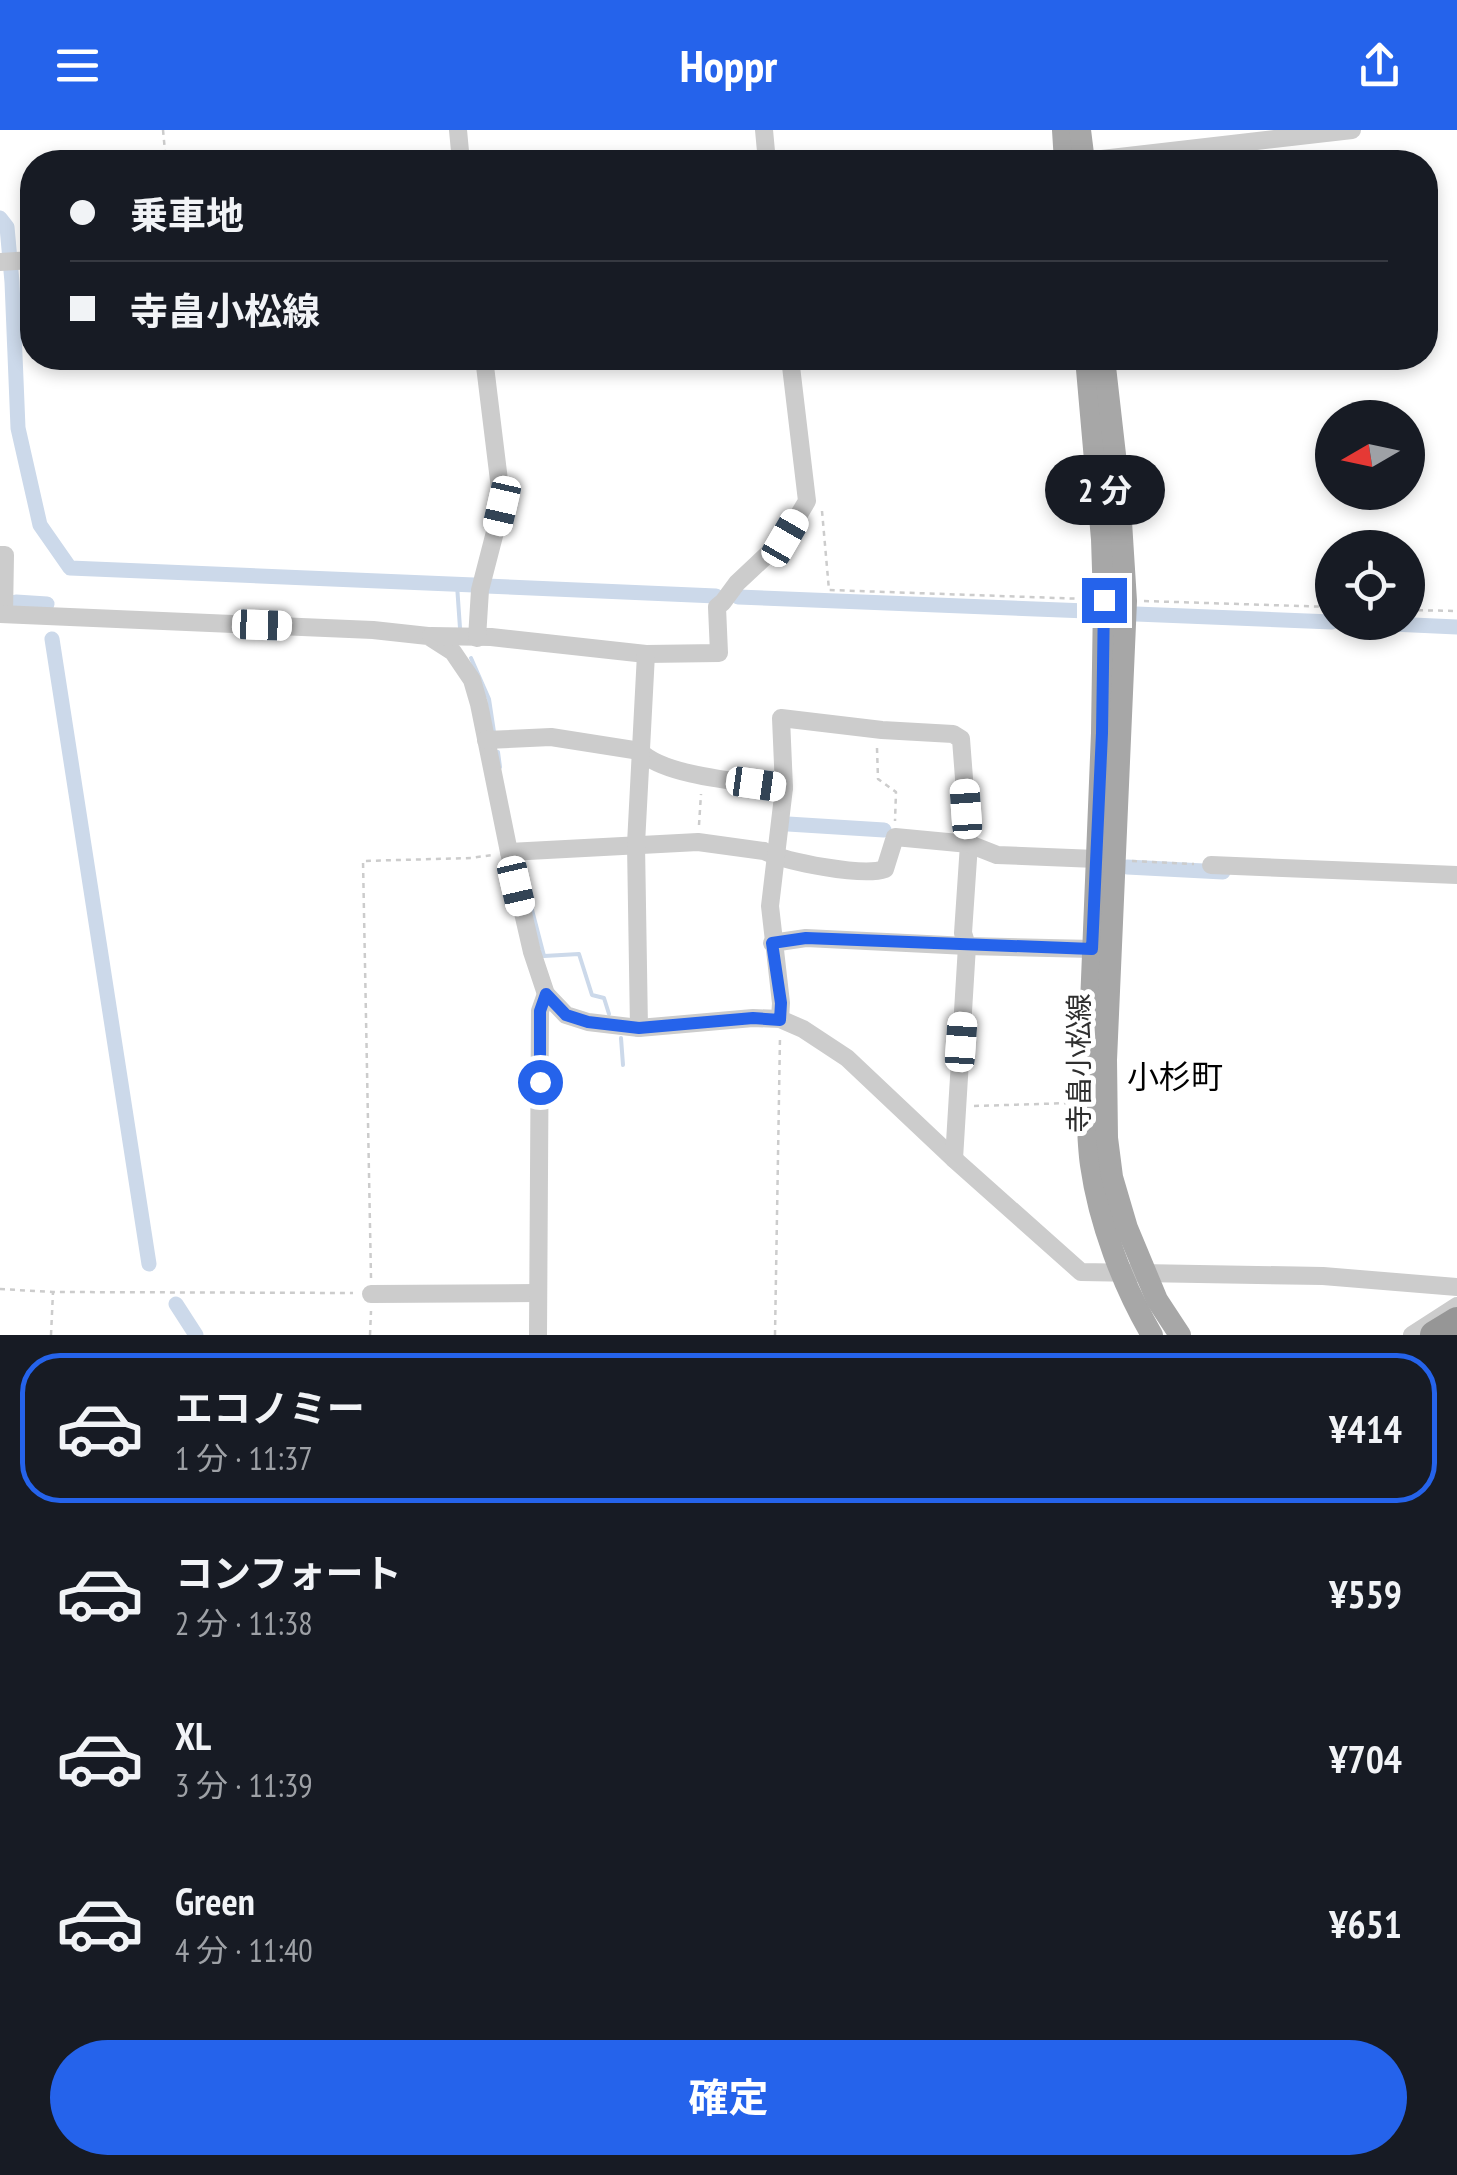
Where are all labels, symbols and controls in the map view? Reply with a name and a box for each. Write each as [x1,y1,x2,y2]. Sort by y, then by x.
text: Hoppr [680,36,777,94]
icon: menu [50,38,105,93]
icon: share [1352,38,1407,93]
text: 乗車地 [130,190,244,239]
text: 寺畠小松線 [130,286,320,335]
north arrow [1315,400,1425,510]
map controls [1315,400,1425,640]
callout: 2 分 [1044,455,1164,525]
text: 2 分 [1078,469,1132,511]
car [481,473,523,539]
car [757,505,813,571]
button: locate [1315,530,1425,640]
route end [1082,578,1127,623]
car [231,609,293,641]
car [724,765,788,803]
car [949,778,983,840]
car [495,853,537,919]
street label: 寺畠小松線 [1060,993,1097,1133]
car [944,1011,978,1073]
district label: 小杉町 [1127,1055,1223,1097]
route start [518,1060,563,1105]
icon: car [55,1383,145,1473]
text: エコノミー [175,1383,365,1432]
text: ¥414 [1329,1404,1402,1453]
text: 1 分 · 11:37 [175,1437,313,1479]
icon: car [55,1548,145,1638]
text: コンフォート [175,1548,402,1597]
text: ¥559 [1329,1569,1402,1618]
text: 2 分 · 11:38 [175,1602,313,1644]
text: XL [175,1711,211,1760]
icon: car [55,1713,145,1803]
text: ¥704 [1329,1734,1402,1783]
text: 3 分 · 11:39 [175,1764,313,1806]
text: Green [175,1876,255,1925]
icon: car [55,1878,145,1968]
text: ¥651 [1329,1899,1402,1948]
text: 4 分 · 11:40 [175,1929,313,1971]
button: 確定 [50,2040,1407,2155]

